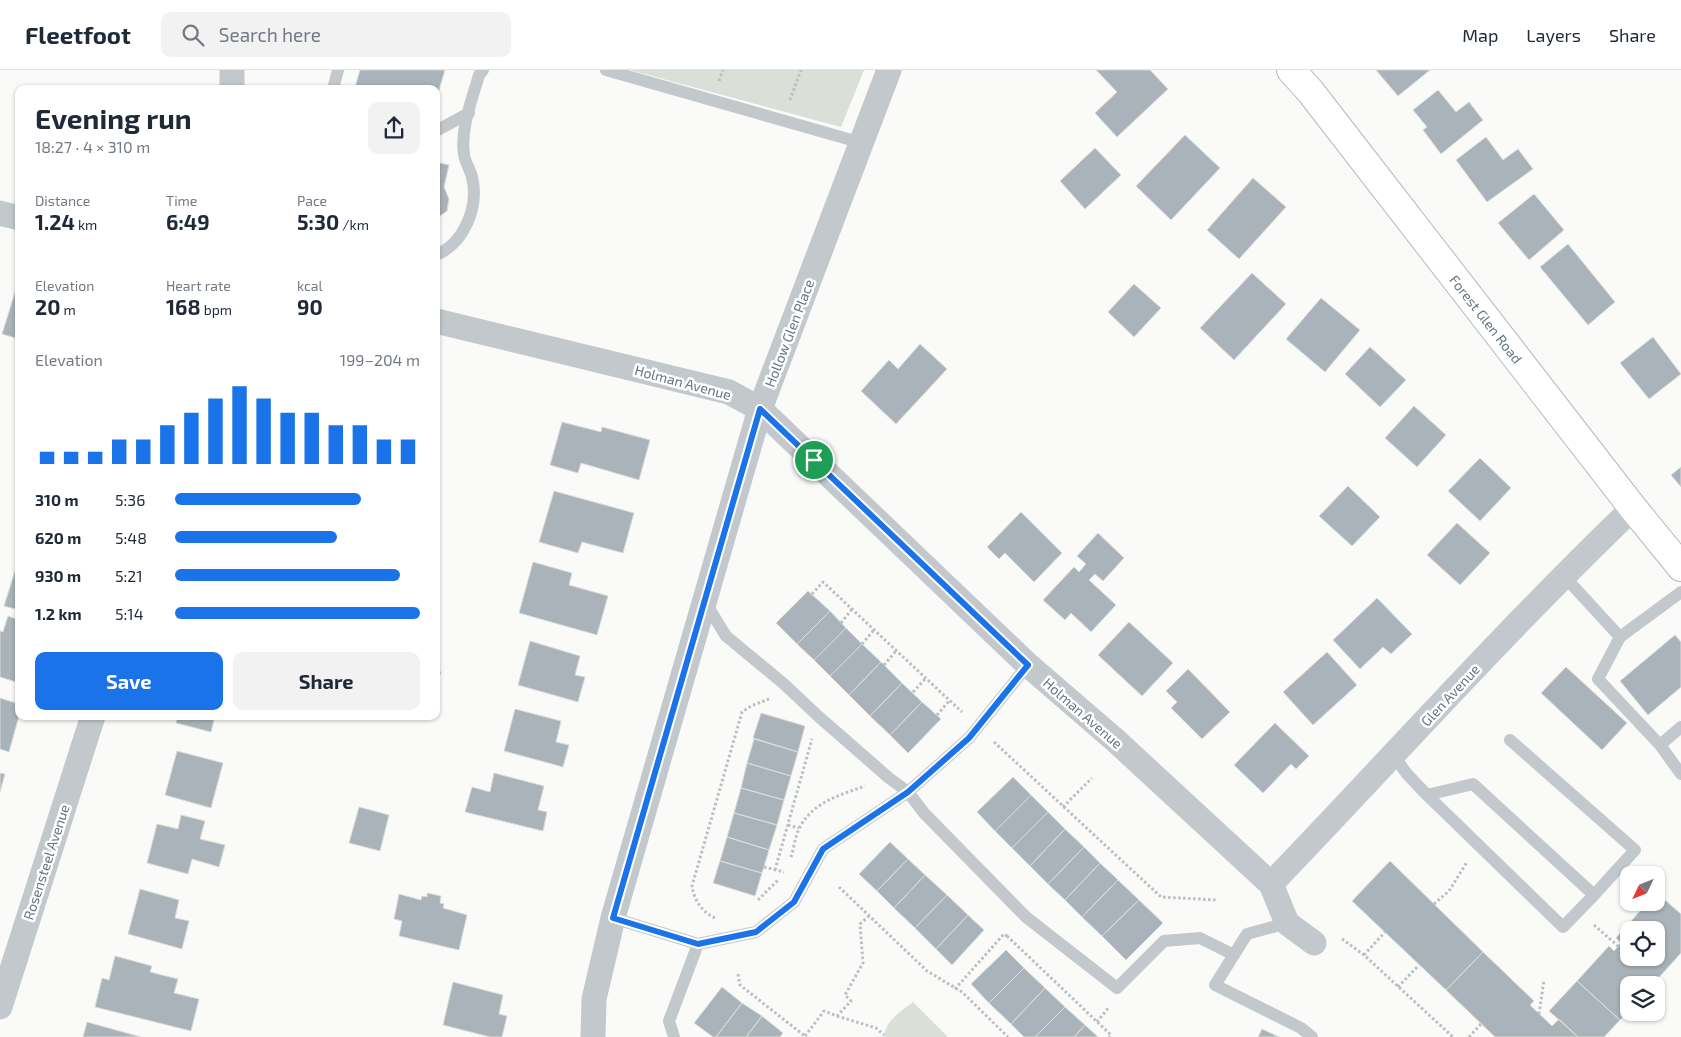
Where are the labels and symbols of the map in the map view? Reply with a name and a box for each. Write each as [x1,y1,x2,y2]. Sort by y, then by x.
street label: Forest Glen Road [1446,271,1526,367]
street label: Hollow Glen Place [761,277,817,389]
street label: Holman Avenue [633,361,733,403]
pin [793,439,835,481]
street label: Glen Avenue [1417,661,1483,729]
street label: Holman Avenue [1040,674,1126,752]
street label: Rosensteel Avenue [19,802,73,922]
north arrow [1620,866,1665,911]

